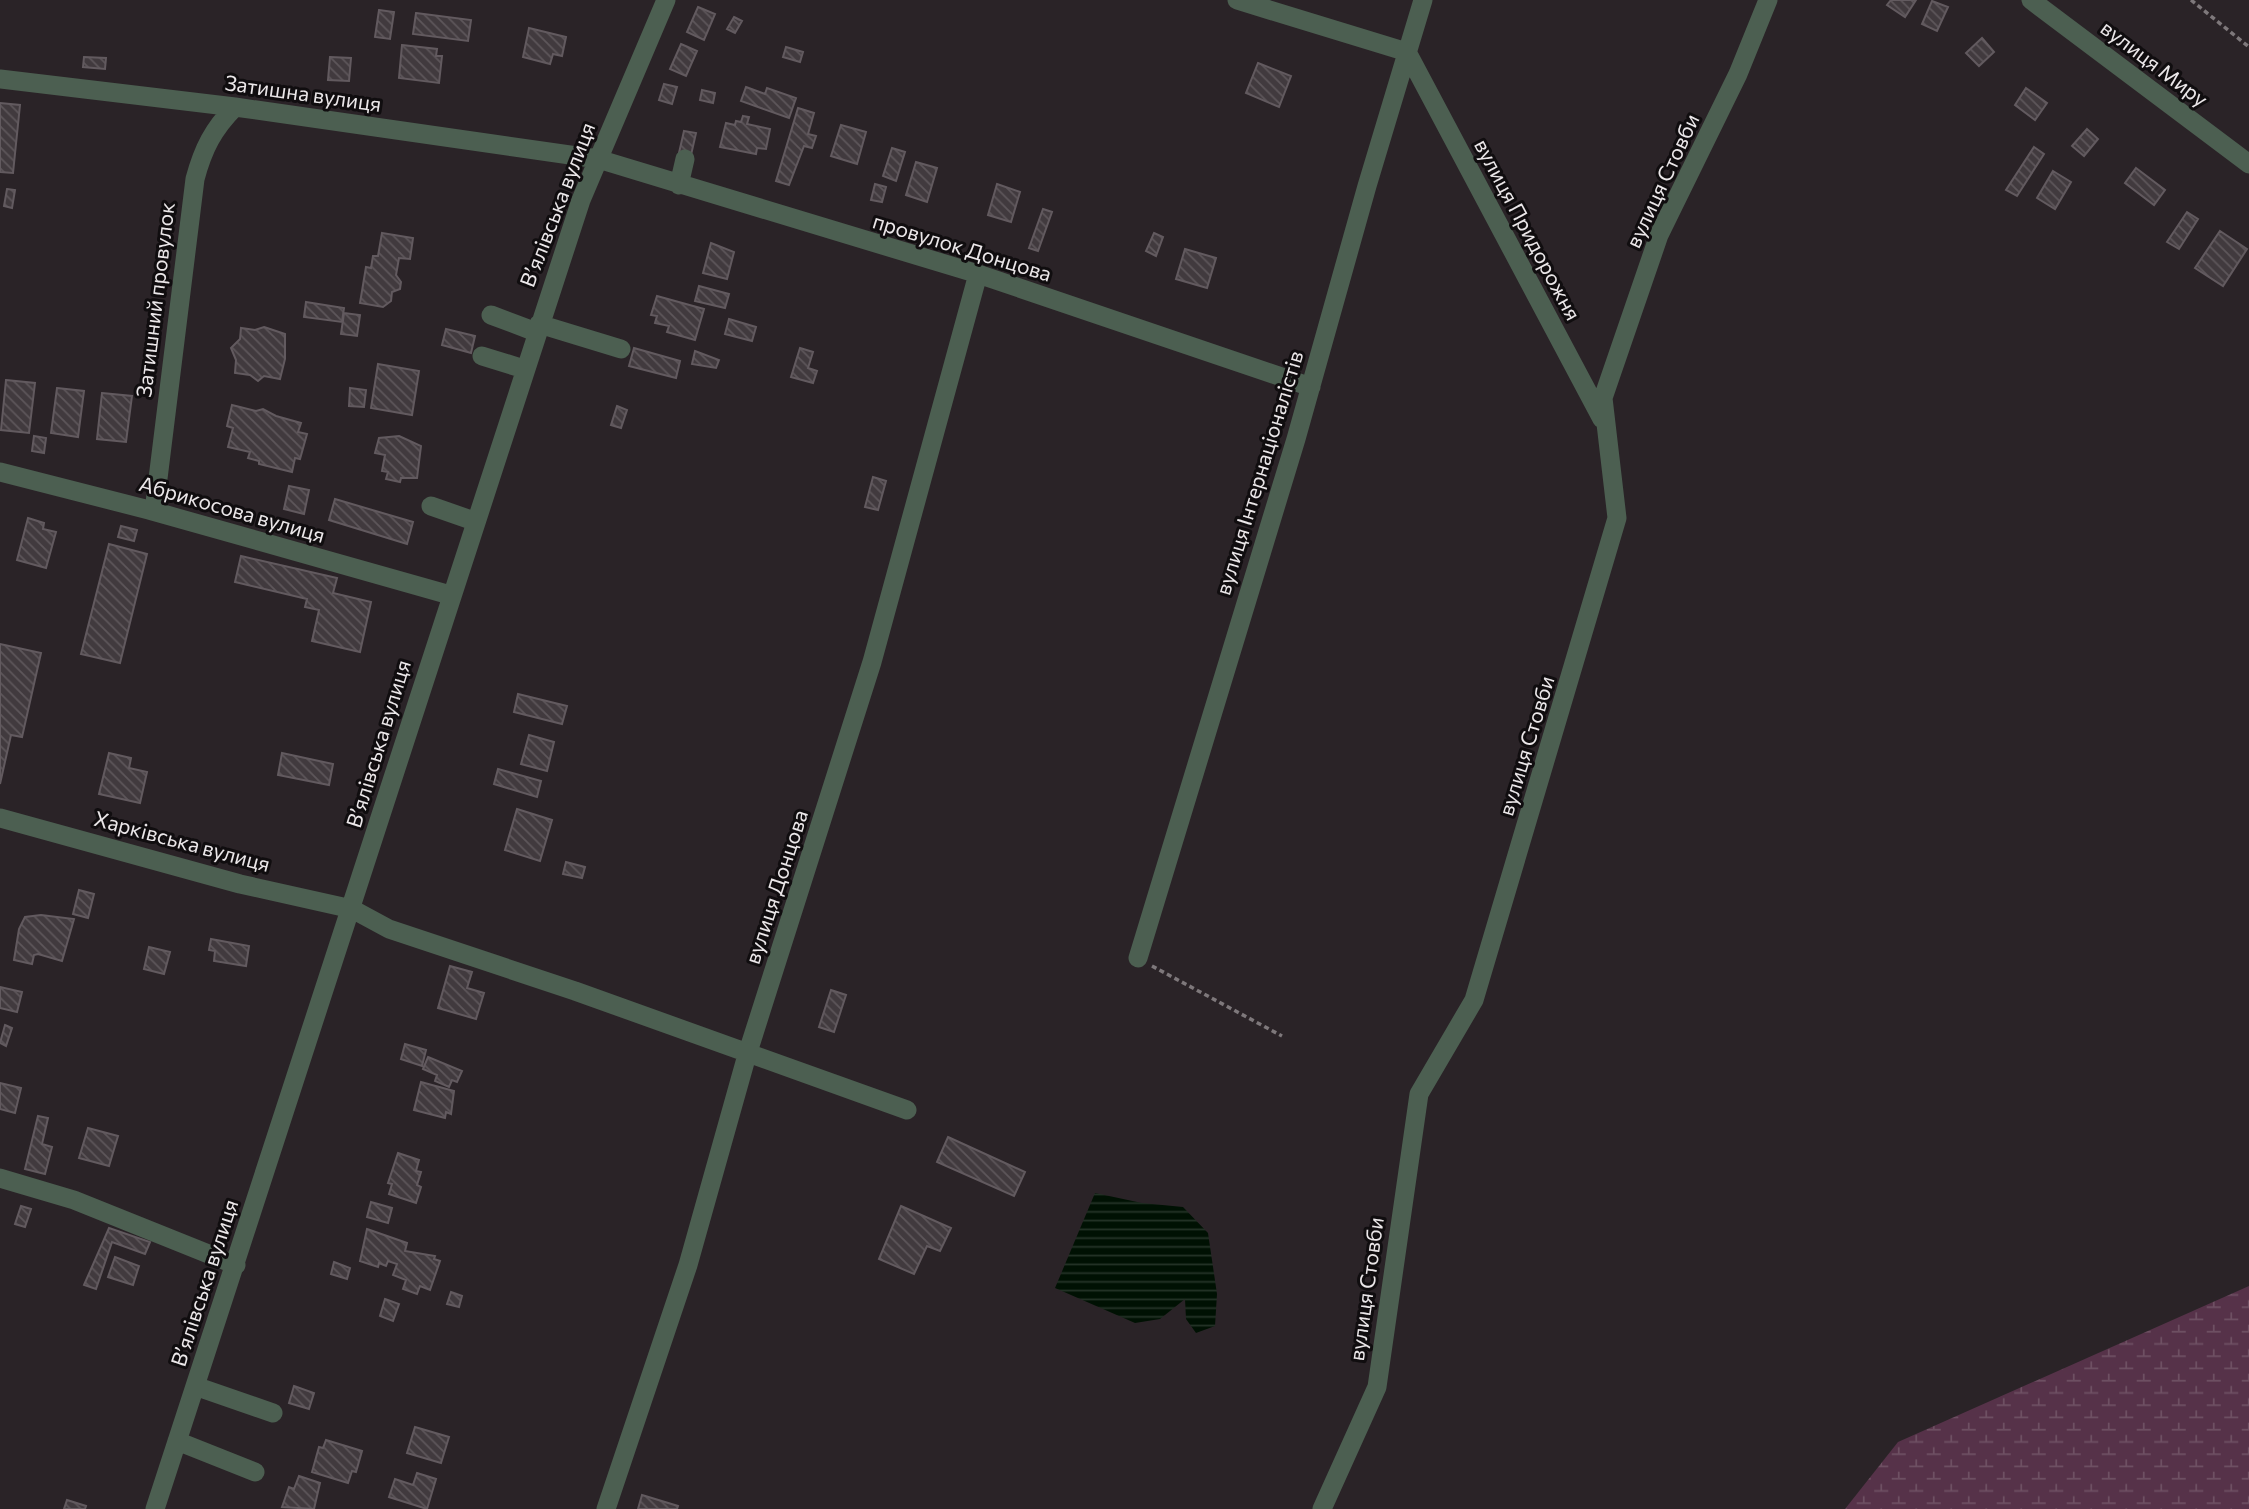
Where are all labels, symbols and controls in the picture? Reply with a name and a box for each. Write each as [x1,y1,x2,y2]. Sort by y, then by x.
street label: вулиця Миру [2096,14,2214,111]
street label: Затишна вулиця [223,69,383,116]
street label: вулиця Стовби [1620,109,1704,251]
street label: В’ялівська вулиця [514,119,599,290]
street label: вулиця Придорожня [1470,134,1587,324]
street label: Затишний провулок [130,201,179,399]
street label: провулок Донцова [870,207,1055,286]
street label: вулиця Інтернаціоналістів [1210,348,1308,598]
street label: Абрикосова вулиця [137,470,328,547]
street label: В’ялівська вулиця [340,657,415,830]
street label: вулиця Стовби [1492,673,1559,819]
street label: Харківська вулиця [92,805,273,876]
street label: вулиця Донцова [739,806,812,967]
street label: В’ялівська вулиця [165,1196,242,1369]
street label: вулиця Стовби [1343,1215,1388,1362]

